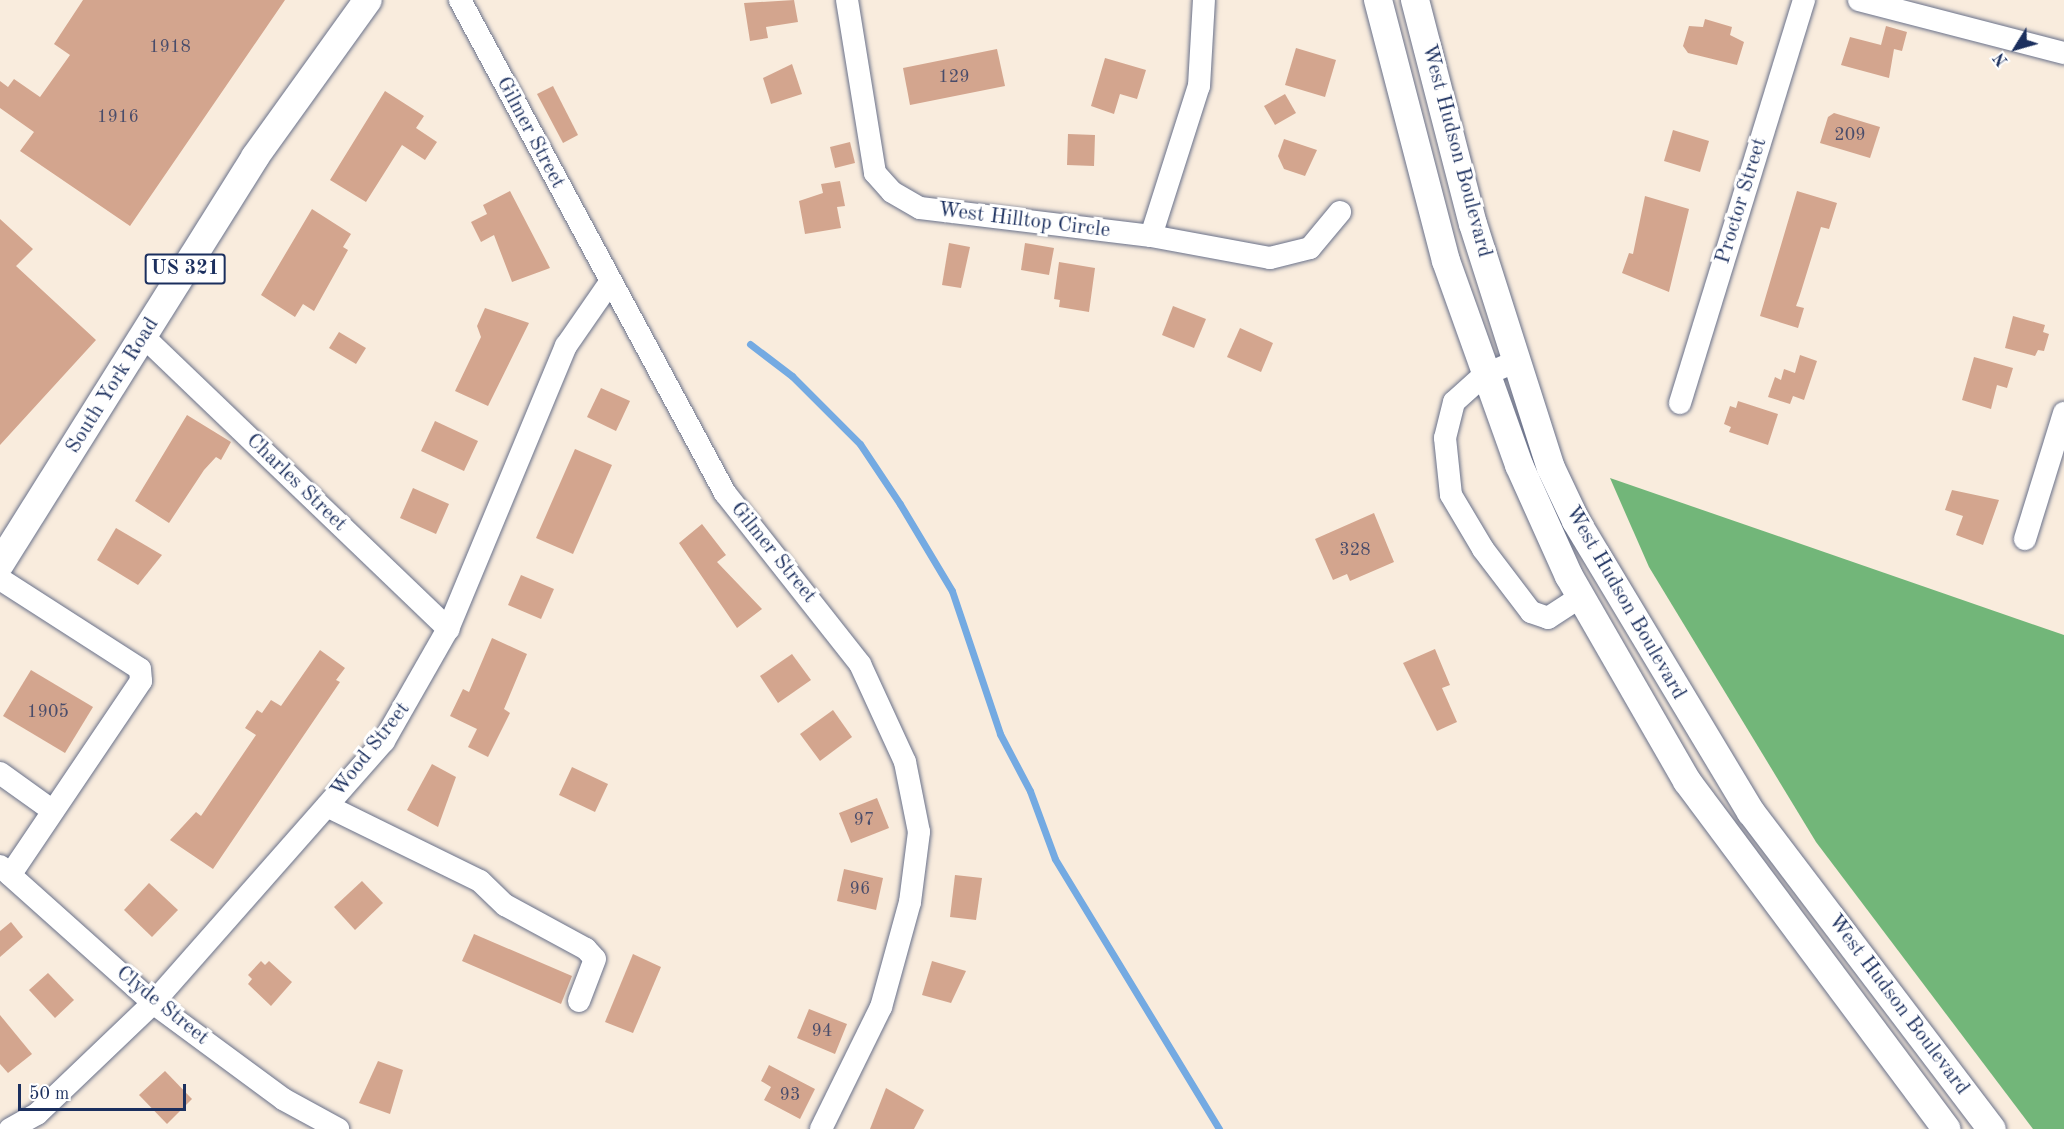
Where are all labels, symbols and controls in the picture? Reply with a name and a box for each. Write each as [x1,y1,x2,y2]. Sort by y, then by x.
north arrow [1986,18,2046,78]
house number: 1918 [149,36,191,58]
street label: West Hudson Boulevard [1415,42,1497,260]
text: N [1992,49,2012,69]
house number: 129 [938,66,970,88]
street label: Gilmer Street [490,73,570,193]
house number: 1916 [97,106,139,128]
house number: 209 [1834,124,1866,146]
street label: Proctor Street [1711,135,1773,267]
street label: West Hilltop Circle [936,198,1112,244]
road number: US 321 [144,252,225,286]
street label: South York Road [61,313,165,459]
street label: Charles Street [240,429,352,537]
street label: Gilmer Street [725,497,821,609]
street label: West Hudson Boulevard [1559,502,1691,704]
house number: 328 [1339,539,1371,561]
street label: Wood Street [326,697,416,803]
house number: 1905 [27,701,69,723]
house number: 97 [854,809,874,831]
house number: 96 [850,878,870,900]
street label: West Hudson Boulevard [1822,910,1974,1100]
street label: Clyde Street [111,961,213,1051]
house number: 94 [812,1020,832,1042]
scale bar [21,1072,189,1110]
house number: 93 [780,1084,800,1106]
text: 50 m [29,1085,69,1103]

